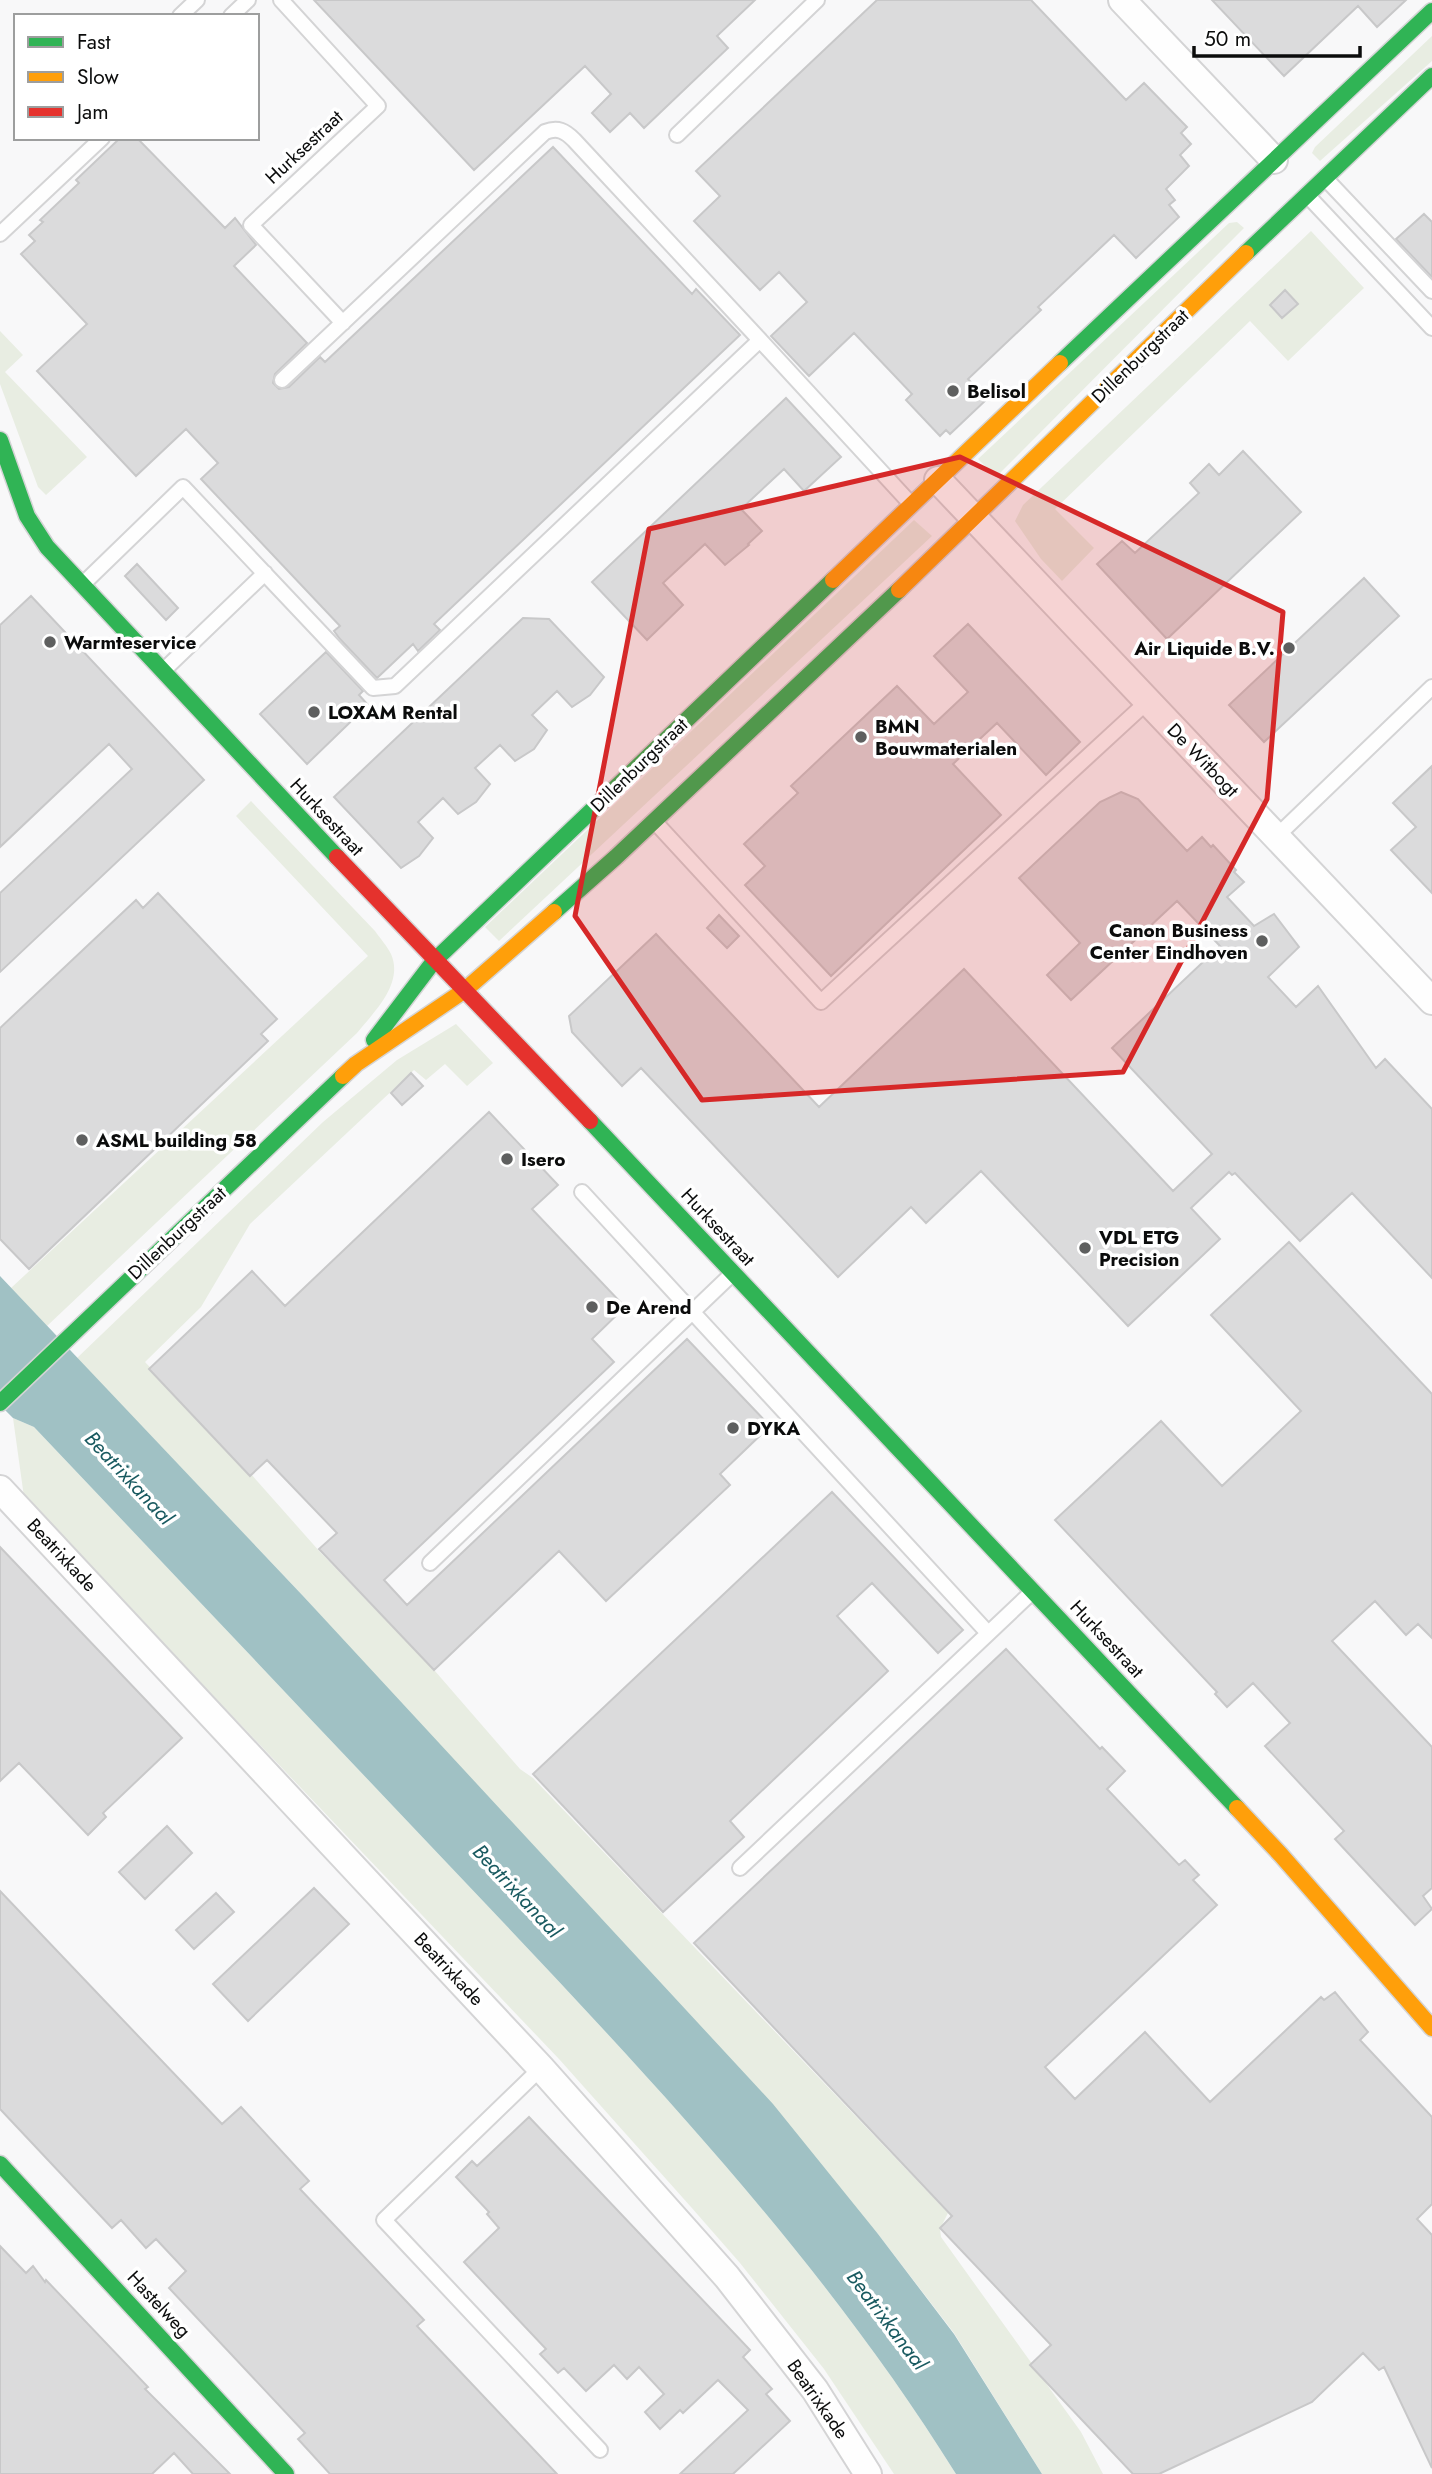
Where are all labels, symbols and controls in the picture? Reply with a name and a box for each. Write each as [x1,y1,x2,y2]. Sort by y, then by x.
legend [14,14,259,140]
scale bar [1194,14,1360,58]
text: 50 m [1204,24,1251,54]
text: Fast [77,27,110,57]
text: Slow [77,62,119,92]
text: Jam [74,97,109,127]
street label: Hurksestraat [259,104,349,190]
street label: Dillenburgstraat [1085,302,1195,409]
place label: Belisol [967,378,1026,405]
marker: Belisol [945,383,961,399]
place label: Warmteservice [64,629,196,656]
marker: Warmteservice [42,634,58,650]
place label: Air Liquide B.V. [1133,635,1275,662]
marker: Air Liquide B.V. [1281,640,1297,656]
place label: LOXAM Rental [328,699,458,726]
marker: LOXAM Rental [306,704,322,720]
street label: Dillenburgstraat [584,711,694,818]
place label: BMN Bouwmaterialen [875,713,1017,762]
street label: De Witbogt [1161,717,1245,803]
marker: BMN Bouwmaterialen [853,729,869,745]
street label: Hurksestraat [284,772,370,862]
place label: Canon Business Center Eindhoven [1090,917,1248,966]
marker: Canon Business Center Eindhoven [1254,933,1270,949]
place label: ASML building 58 [95,1127,257,1154]
marker: ASML building 58 [74,1132,90,1148]
place label: Isero [521,1146,565,1173]
marker: Isero [499,1151,515,1167]
street label: Dillenburgstraat [122,1180,233,1286]
street label: Hurksestraat [675,1182,761,1272]
place label: VDL ETG Precision [1098,1224,1180,1273]
marker: VDL ETG Precision [1077,1240,1093,1256]
place label: De Arend [606,1294,692,1321]
marker: De Arend [584,1299,600,1315]
place label: DYKA [747,1415,800,1442]
marker: DYKA [725,1420,741,1436]
water label: Beatrixkanaal [78,1424,181,1532]
street label: Beatrixkade [21,1512,103,1598]
street label: Hurksestraat [1064,1594,1150,1684]
water label: Beatrixkanaal [466,1837,569,1945]
street label: Beatrixkade [408,1926,490,2012]
water label: Beatrixkanaal [839,2264,935,2377]
street label: Hastelweg [121,2265,197,2343]
street label: Beatrixkade [781,2354,855,2444]

